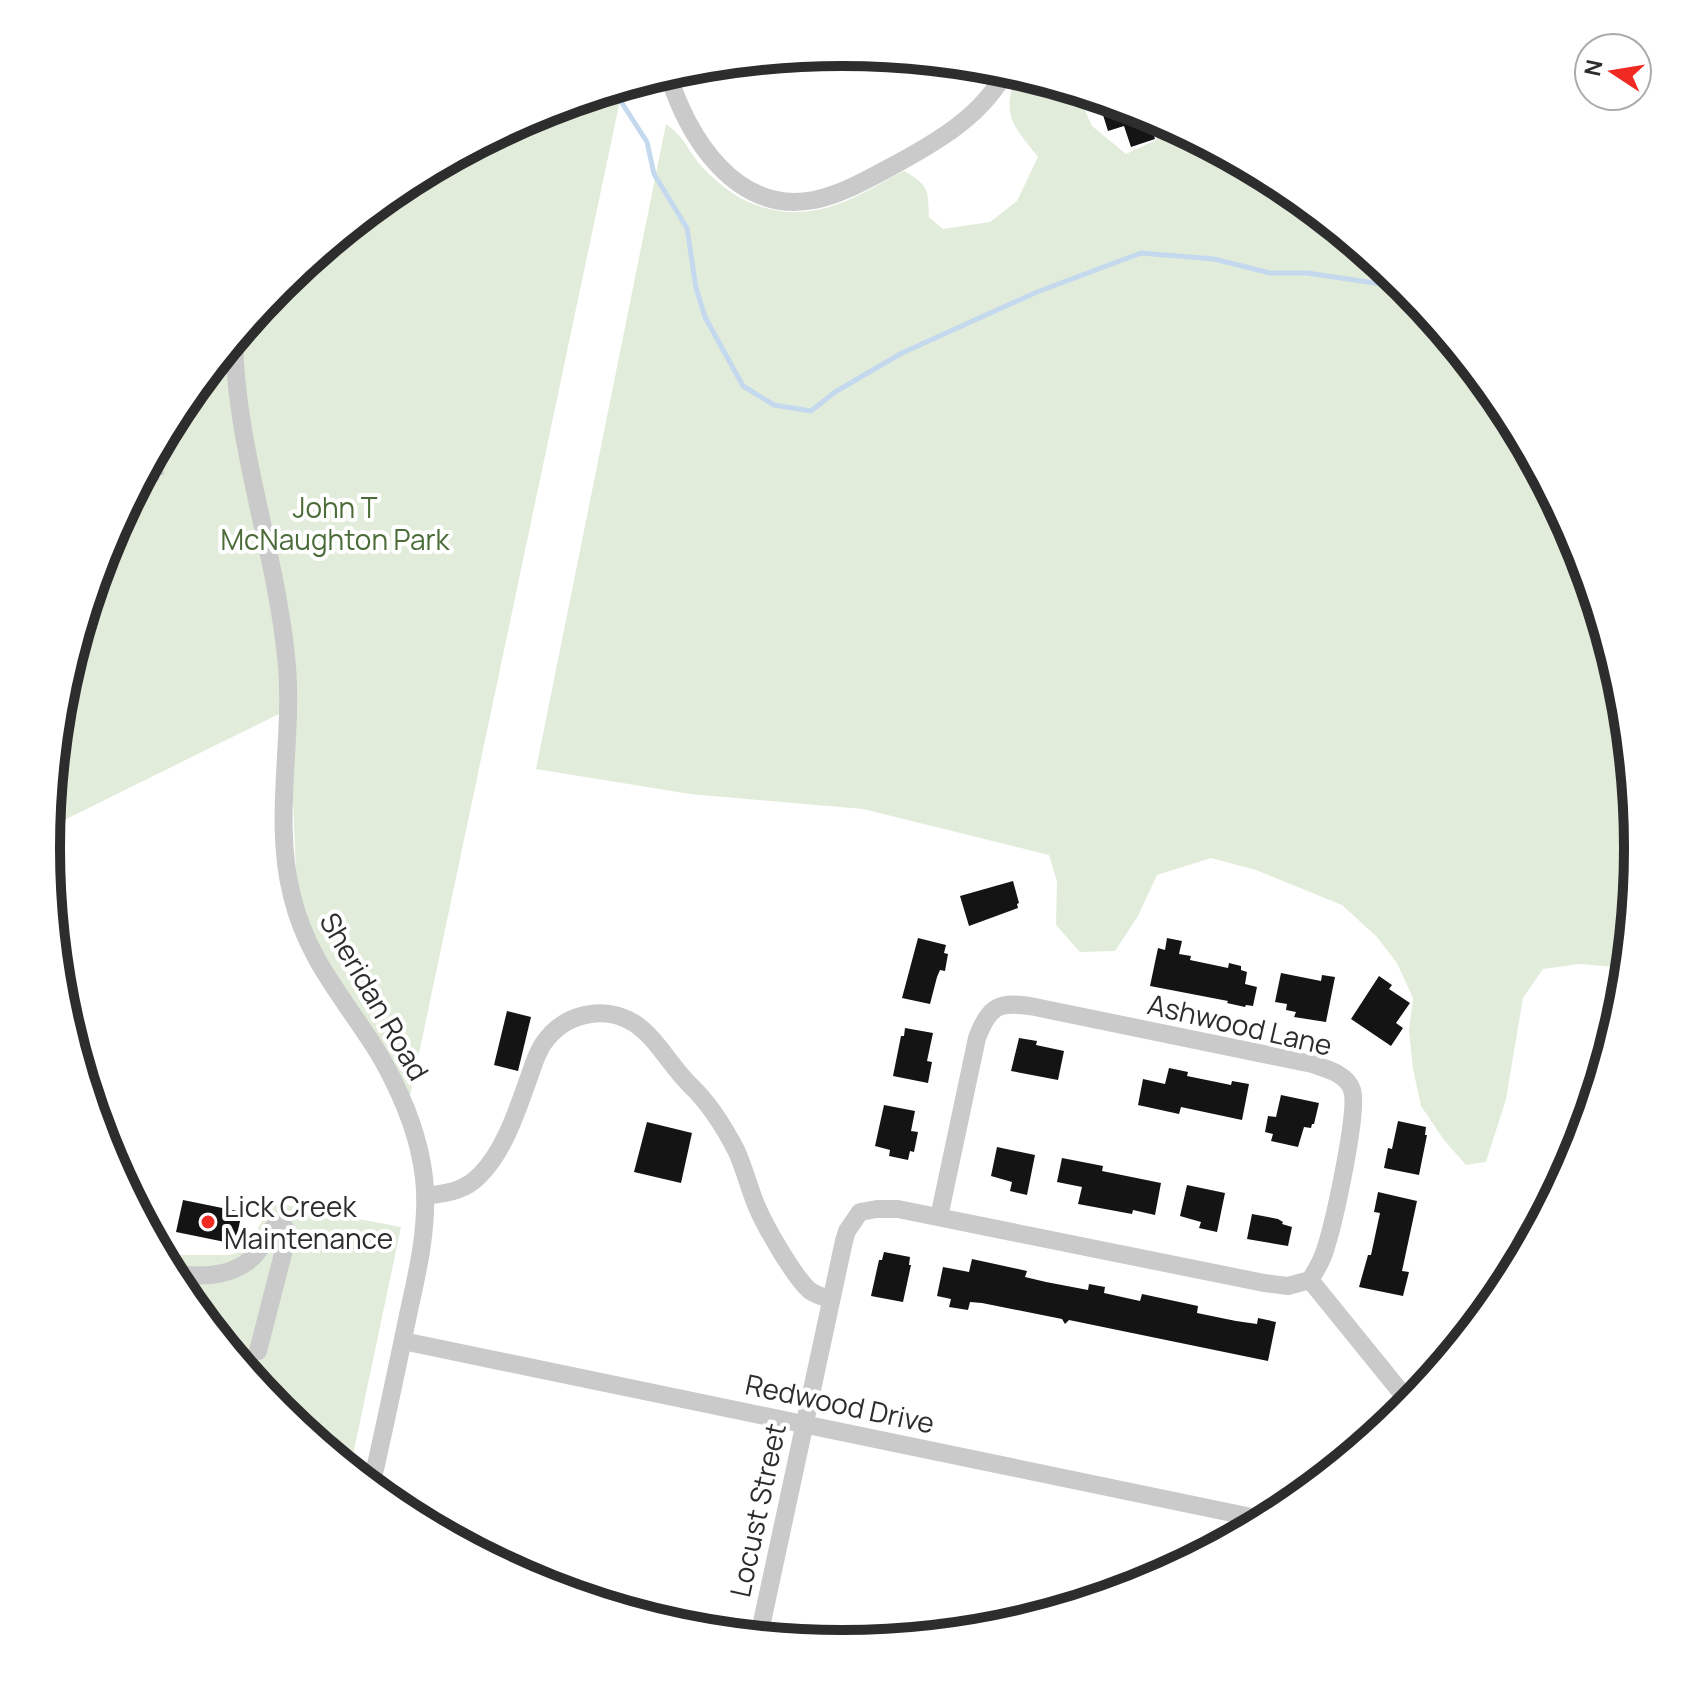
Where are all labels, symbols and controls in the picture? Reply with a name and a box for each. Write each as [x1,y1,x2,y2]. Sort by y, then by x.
north arrow [1573,32,1653,112]
text: N [1577,57,1610,79]
park label: John T McNaughton Park [221,488,451,558]
street label: Sheridan Road [312,905,438,1087]
street label: Ashwood Lane [1144,984,1336,1064]
place label: Lick Creek Maintenance [224,1187,393,1257]
marker: Lick Creek Maintenance [199,1213,217,1231]
street label: Redwood Drive [742,1364,938,1442]
street label: Locust Street [720,1420,794,1600]

